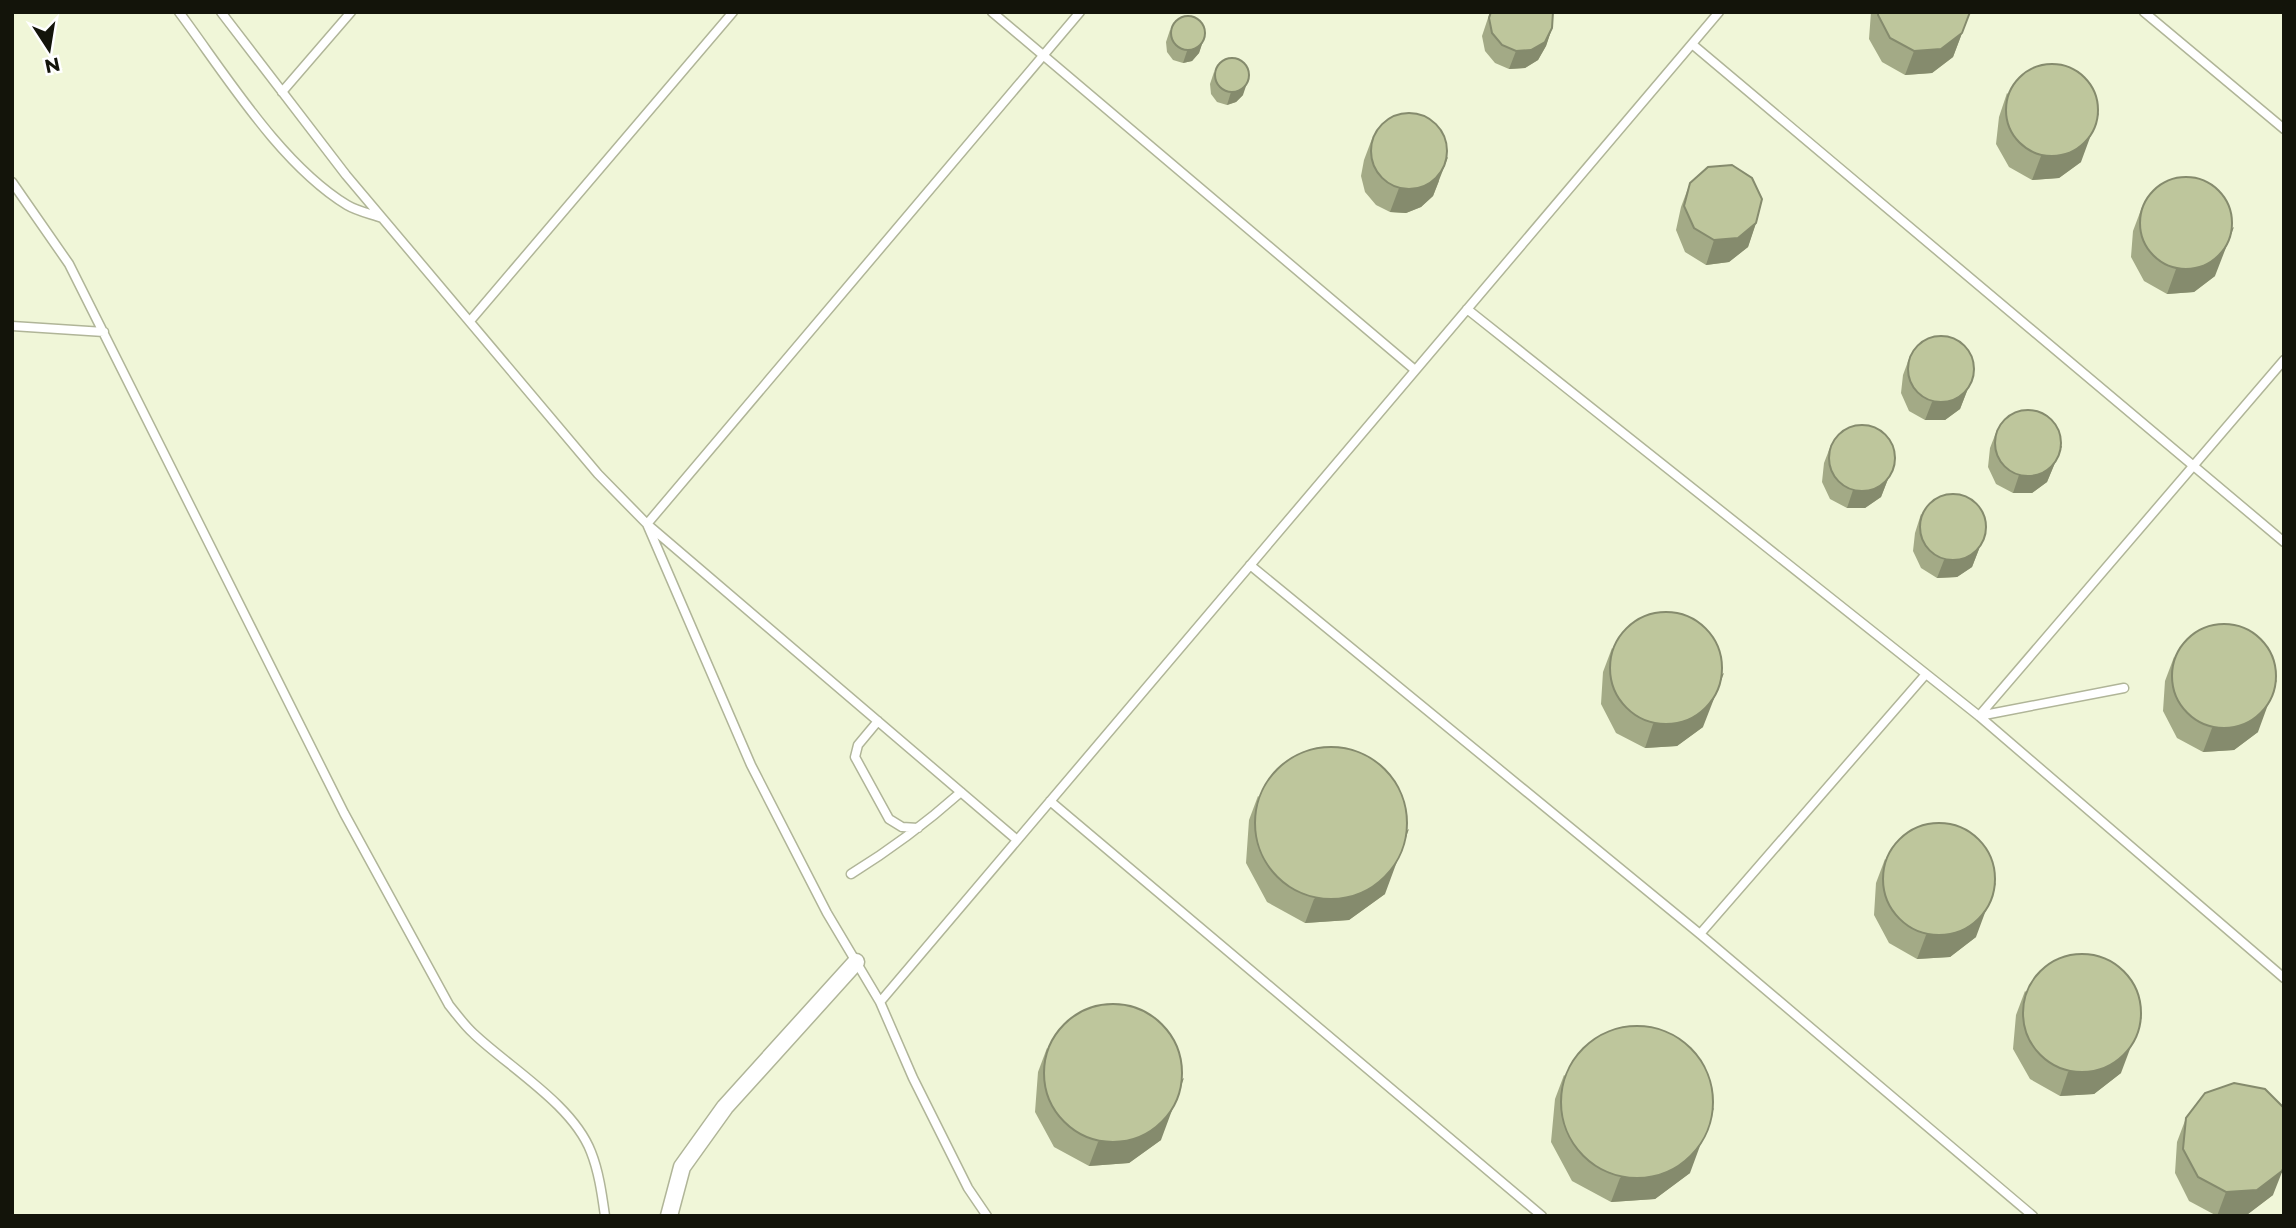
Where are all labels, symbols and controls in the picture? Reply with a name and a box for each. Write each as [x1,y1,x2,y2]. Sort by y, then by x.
north arrow [14,14,84,84]
text: N [43,52,62,78]

